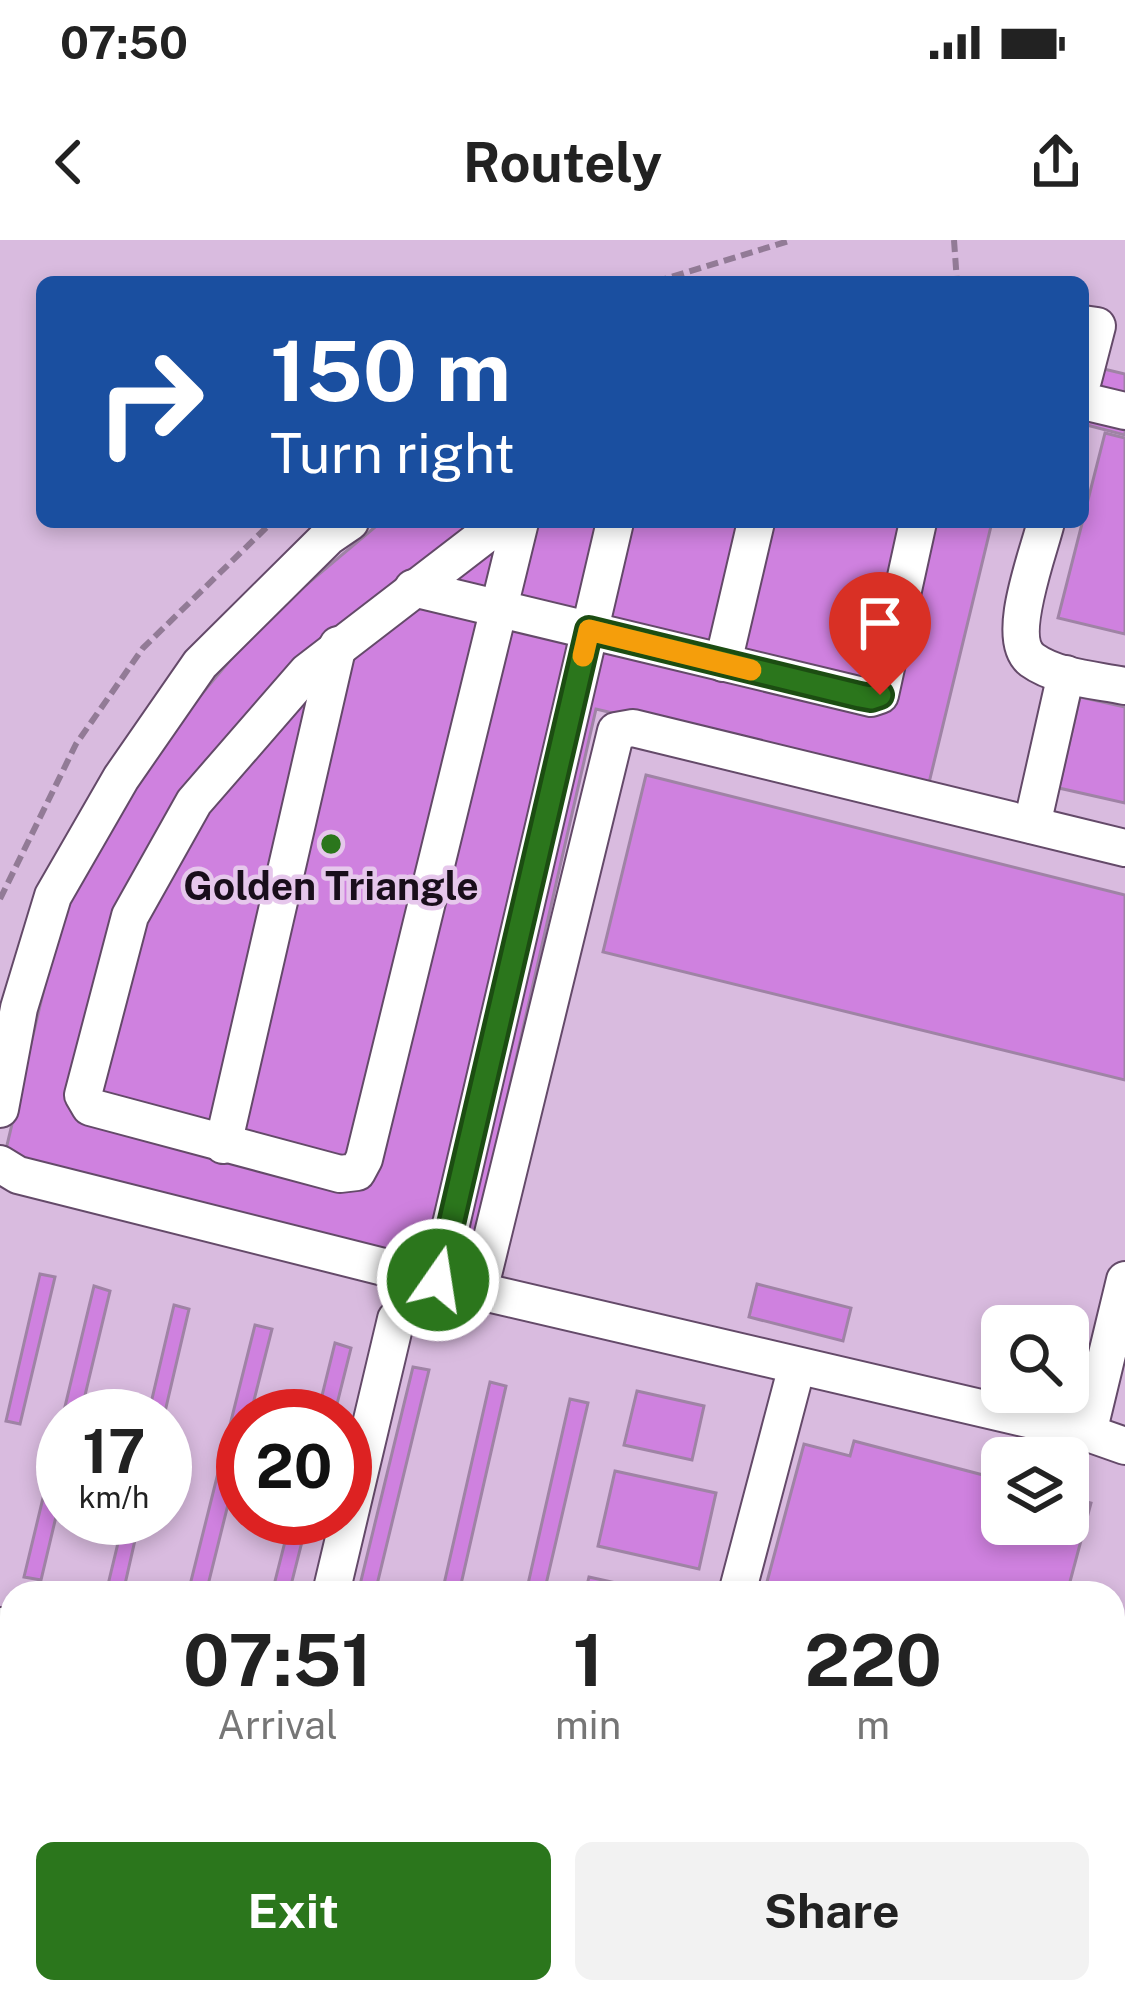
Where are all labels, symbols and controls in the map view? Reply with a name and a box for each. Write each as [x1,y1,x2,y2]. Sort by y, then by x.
text: 07:50 [60,16,188,69]
icon: back [36,129,102,195]
icon: share [1023,129,1089,195]
text: Routely [463,131,662,194]
text: 150 m [270,321,511,420]
icon: right [72,324,228,480]
text: Turn right [270,422,515,485]
pin [829,572,931,695]
icon: arrive [847,590,913,656]
marker: Golden Triangle [318,831,344,857]
place label: Golden Triangle [183,863,479,909]
position arrow [375,1217,501,1343]
map controls [981,1305,1089,1545]
button: search [981,1305,1089,1413]
speed limit sign: 20 [216,1389,372,1545]
text: 17 [82,1416,146,1487]
button: layers [981,1437,1089,1545]
text: km/h [79,1479,149,1515]
text: 07:51 [183,1618,372,1702]
text: 1 [573,1618,604,1702]
text: 220 [804,1618,942,1702]
text: Arrival [217,1702,338,1748]
text: min [555,1702,621,1748]
text: m [856,1702,890,1748]
button: Exit [36,1842,551,1980]
button: Share [575,1842,1089,1980]

